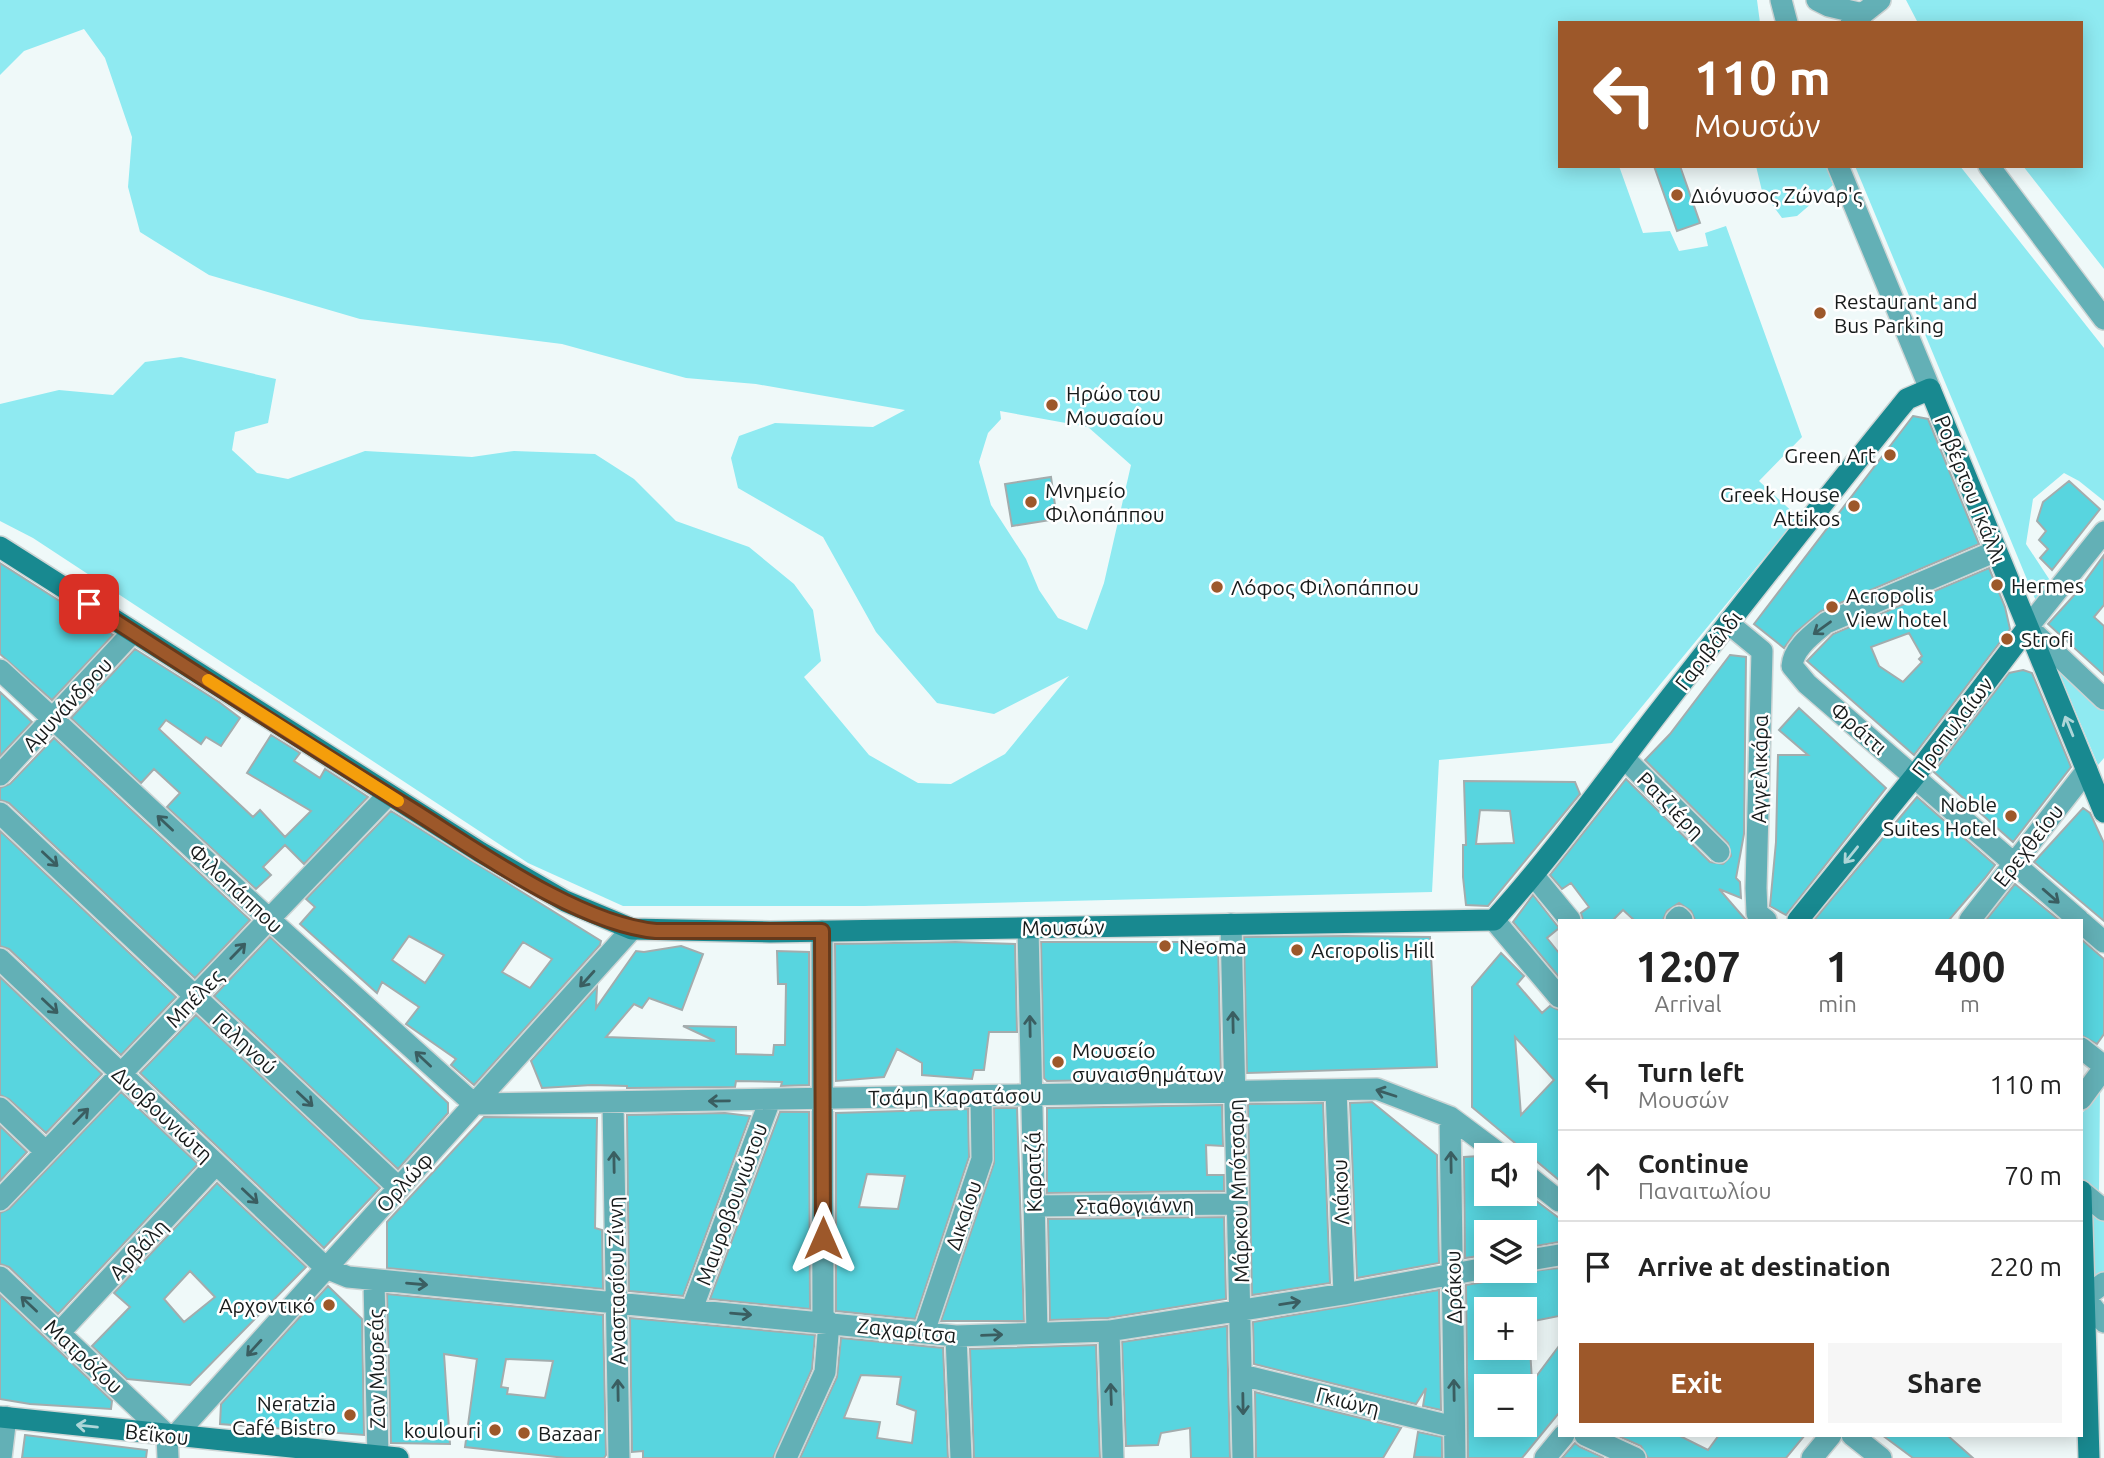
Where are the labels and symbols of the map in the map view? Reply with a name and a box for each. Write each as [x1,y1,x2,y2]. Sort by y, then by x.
place label: Διόνυσος Ζώναρ'ς [1691,183,1863,207]
marker: Διόνυσος Ζώναρ'ς [1669,187,1685,203]
place label: Restaurant and Bus Parking [1834,289,1978,337]
marker: Restaurant and Bus Parking [1812,305,1828,321]
place label: Ηρώο του Μουσαίου [1066,381,1164,429]
marker: Ηρώο του Μουσαίου [1044,397,1060,413]
street label: Ροβέρτου Γκάλλι [1930,412,2012,566]
place label: Green Art [1784,443,1876,467]
marker: Green Art [1882,447,1898,463]
place label: Μνημείο Φιλοπάππου [1045,478,1165,526]
place label: Greek House Attikos [1720,482,1840,530]
marker: Μνημείο Φιλοπάππου [1023,494,1039,510]
marker: Greek House Attikos [1846,498,1862,514]
place label: Hermes [2011,573,2084,597]
pin [59,574,119,634]
place label: Λόφος Φιλοπάππου [1231,575,1419,599]
marker: Hermes [1989,577,2005,593]
marker: Λόφος Φιλοπάππου [1209,579,1225,595]
place label: Acropolis View hotel [1846,583,1947,631]
marker: Acropolis View hotel [1824,599,1840,615]
street label: Γαριβάλδι [1670,606,1746,694]
one-way arrow [1813,620,1832,635]
place label: Strofi [2021,627,2074,651]
marker: Strofi [1999,631,2015,647]
street label: Αμυνάνδρου [17,652,117,756]
street label: Προπυλαίων [1907,672,1997,782]
street label: Φράττι [1826,697,1892,759]
street label: Αγγελικάρα [1746,714,1772,824]
one-way arrow [2061,716,2074,738]
street label: Ρατζιέρη [1633,767,1709,843]
place label: Noble Suites Hotel [1883,792,1997,840]
street label: Ερεχθείου [1988,799,2068,891]
marker: Noble Suites Hotel [2003,808,2019,824]
one-way arrow [157,814,174,831]
street label: Φιλοπάππου [184,838,288,938]
one-way arrow [1843,846,1859,864]
one-way arrow [41,851,58,868]
one-way arrow [2042,888,2060,904]
street label: Μουσών [1021,914,1105,940]
place label: Neoma [1179,934,1247,958]
marker: Neoma [1157,938,1173,954]
place label: Acropolis Hill [1311,938,1434,962]
marker: Acropolis Hill [1289,942,1305,958]
one-way arrow [230,943,247,960]
street label: Μπέλες [160,964,228,1032]
one-way arrow [579,970,595,988]
one-way arrow [41,998,58,1015]
street label: Γαληνού [208,1007,282,1079]
one-way arrow [1227,1011,1240,1034]
one-way arrow [1023,1014,1036,1037]
place label: Μουσείο συναισθημάτων [1072,1038,1224,1086]
one-way arrow [415,1051,432,1068]
marker: Μουσείο συναισθημάτων [1050,1054,1066,1070]
street label: Δυοβουνιώτη [108,1061,218,1167]
street label: Τσάμη Καρατάσου [868,1082,1042,1110]
one-way arrow [1376,1086,1398,1098]
one-way arrow [296,1091,314,1107]
one-way arrow [707,1094,730,1108]
street label: Μάρκου Μπότσαρη [1223,1099,1253,1283]
one-way arrow [73,1107,89,1125]
street label: Μαυροβουνιώτου [690,1120,772,1288]
street label: Καρατζά [1020,1131,1046,1213]
street label: Ορλώφ [371,1147,437,1217]
one-way arrow [607,1151,621,1174]
one-way arrow [1444,1151,1458,1174]
street label: Λιάκου [1327,1159,1353,1225]
street label: Δικαίου [940,1177,986,1253]
one-way arrow [241,1188,258,1205]
street label: Σταθογιάννη [1076,1192,1194,1218]
street label: Αναστασίου Ζίννη [603,1196,629,1366]
position arrow [786,1201,860,1275]
street label: Αρβάλη [104,1214,172,1284]
street label: Δράκου [1440,1250,1466,1324]
one-way arrow [405,1278,427,1291]
place label: Αρχοντικό [219,1293,315,1317]
one-way arrow [21,1296,38,1313]
one-way arrow [1278,1296,1301,1309]
marker: Αρχοντικό [321,1297,337,1313]
street label: Ζαν Μωρεάς [363,1308,389,1429]
one-way arrow [729,1308,752,1321]
street label: Ζαχαρίτσα [856,1313,958,1347]
street label: Ματρόζου [40,1314,128,1398]
one-way arrow [980,1328,1003,1341]
one-way arrow [246,1339,262,1357]
one-way arrow [611,1379,625,1402]
one-way arrow [1447,1379,1461,1402]
street label: Γκιώνη [1314,1382,1382,1420]
one-way arrow [1105,1383,1118,1406]
place label: Neratzia Café Bistro [232,1391,336,1439]
one-way arrow [1236,1392,1249,1415]
marker: Neratzia Café Bistro [342,1407,358,1423]
place label: koulouri [404,1418,481,1442]
street label: Βεΐκου [124,1419,190,1449]
one-way arrow [76,1420,98,1433]
place label: Bazaar [538,1421,601,1445]
marker: koulouri [487,1422,503,1438]
marker: Bazaar [516,1425,532,1441]

